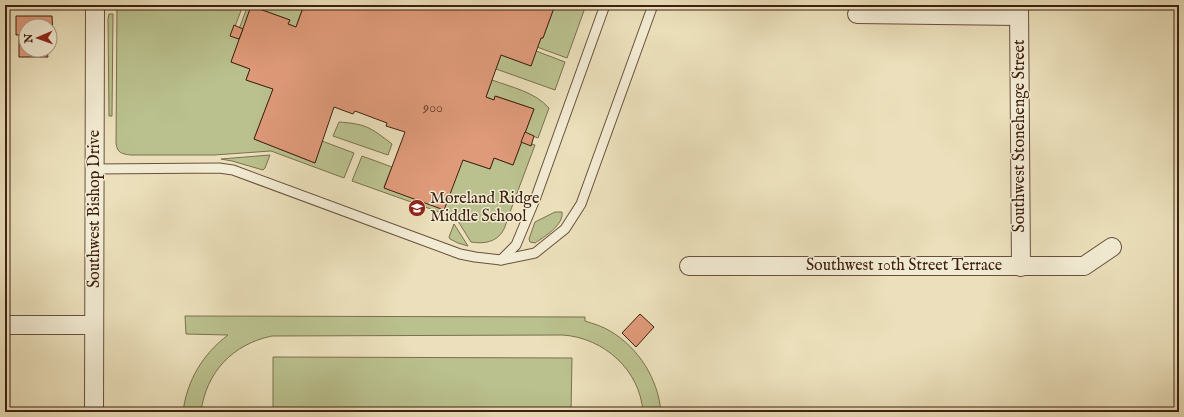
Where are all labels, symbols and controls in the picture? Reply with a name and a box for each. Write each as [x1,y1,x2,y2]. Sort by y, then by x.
north arrow [18,18,58,58]
text: N [22,33,36,44]
street label: Southwest Stonehenge Street [1010,39,1030,232]
house number: 900 [422,99,443,117]
street label: Southwest Bishop Drive [85,130,105,288]
place label: Moreland Ridge Middle School [430,189,539,227]
school or university icon: Moreland Ridge Middle School [407,198,427,218]
street label: Southwest 10th Street Terrace [806,256,1002,276]

